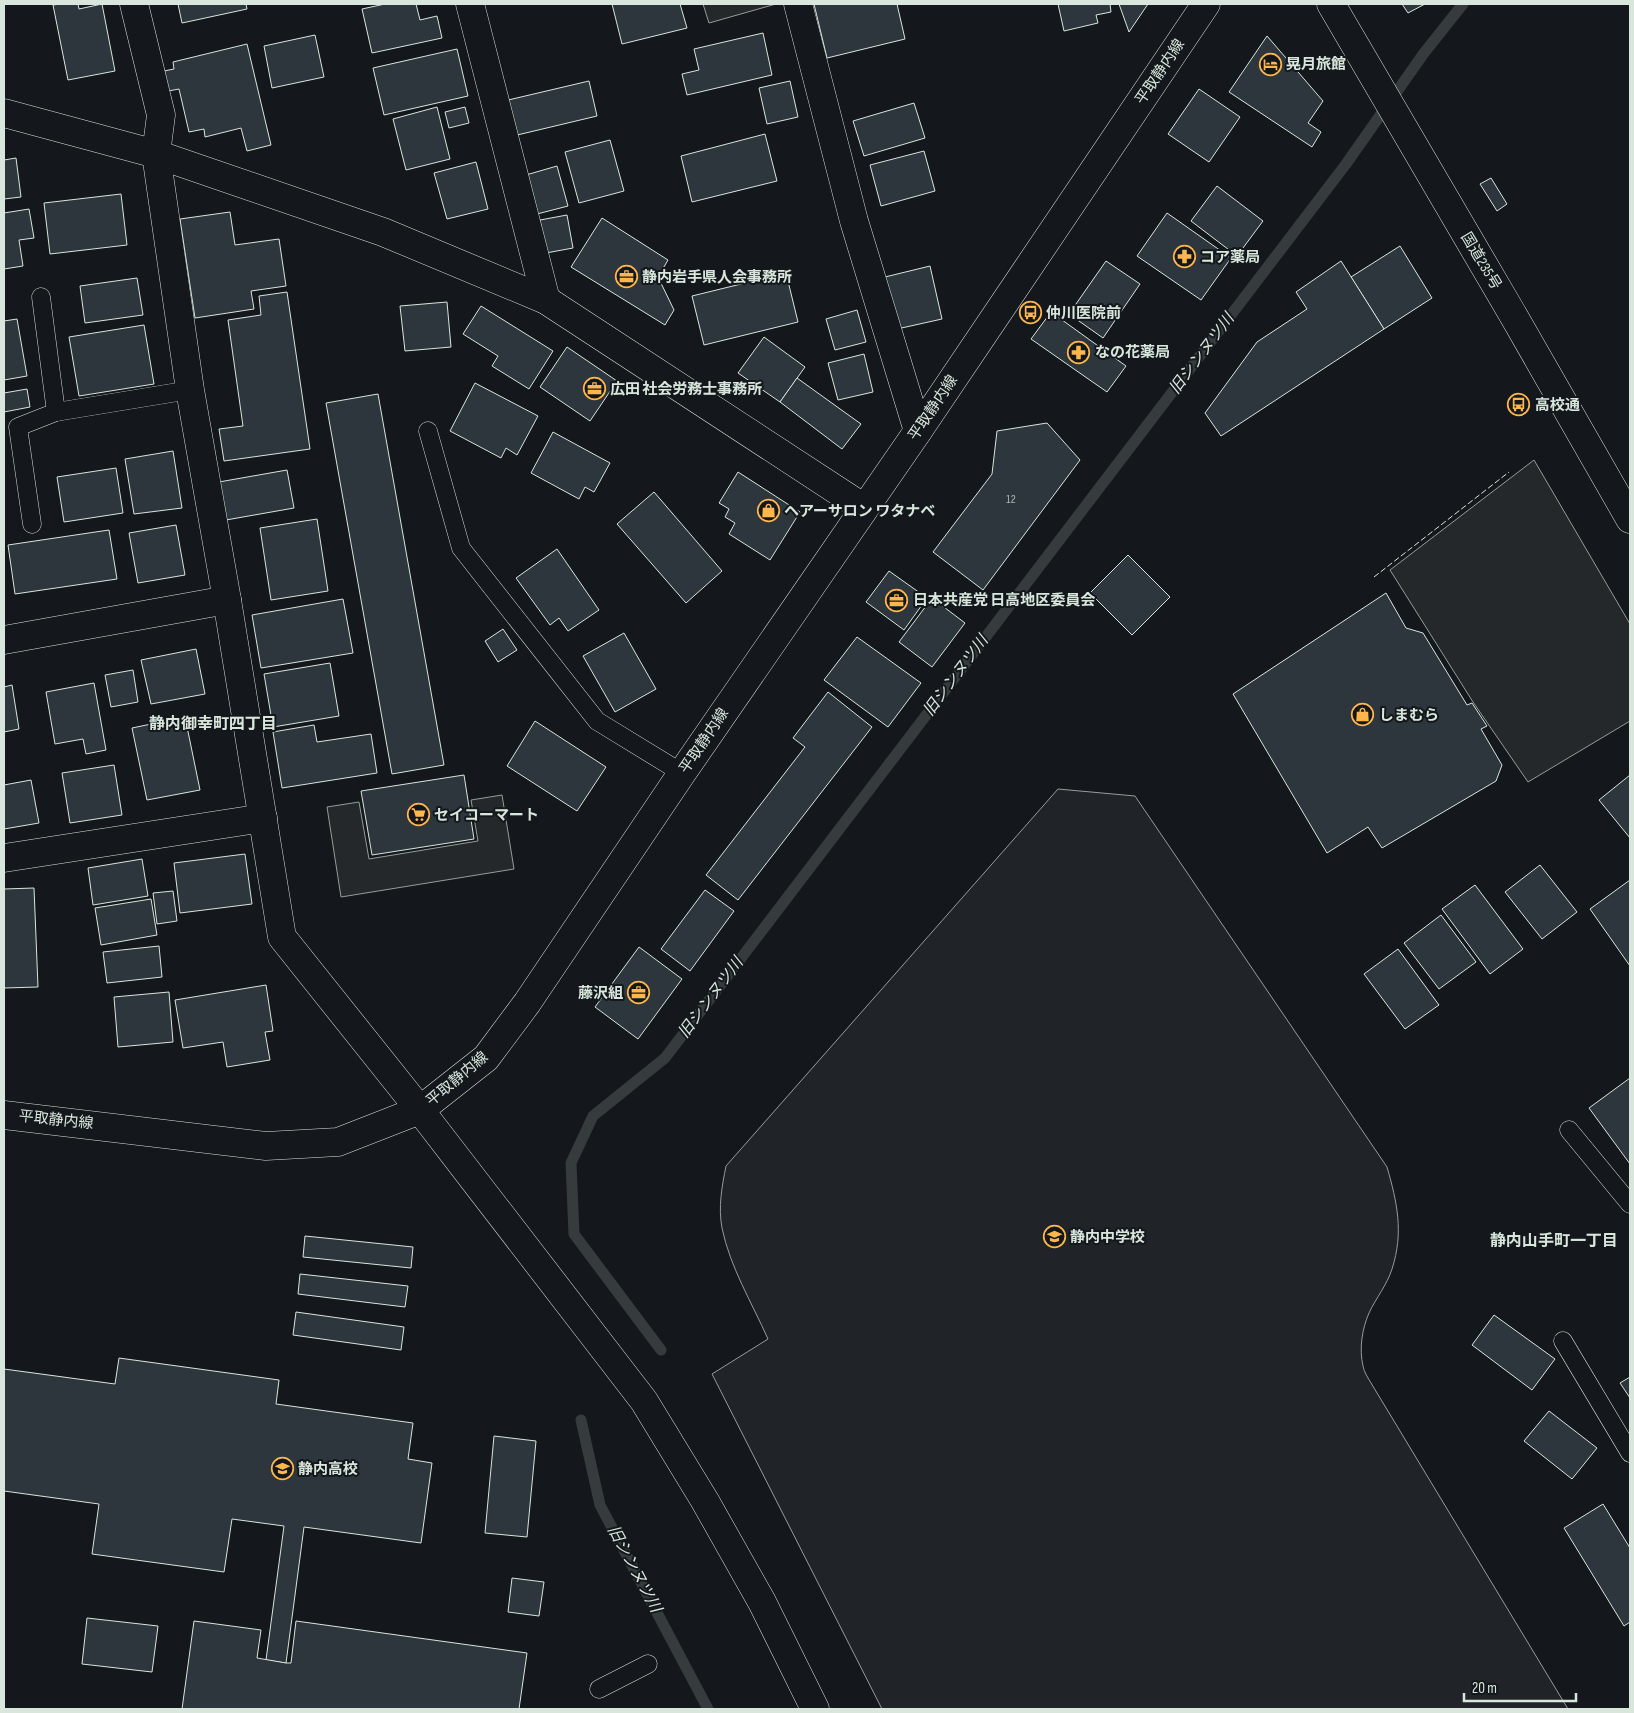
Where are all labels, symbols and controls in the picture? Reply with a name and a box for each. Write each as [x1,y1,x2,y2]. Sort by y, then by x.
street label: 平取静内線 [1131,36,1189,108]
hotel icon: 晃月旅館 [1258,52,1282,76]
place label: 晃月旅館 [1286,55,1346,74]
street label: 国道235号 [1457,229,1505,293]
pharmacy icon: コア薬局 [1172,245,1196,269]
place label: コア薬局 [1200,248,1260,267]
office icon: 静内岩手県人会事務所 [614,265,638,289]
place label: 静内岩手県人会事務所 [642,268,792,287]
bus stop icon: 仲川医院前 [1018,301,1042,325]
place label: 仲川医院前 [1046,304,1121,323]
water label: 旧シンヌツ川 [1166,308,1240,398]
pharmacy icon: なの花薬局 [1067,340,1091,364]
place label: なの花薬局 [1095,343,1170,362]
street label: 平取静内線 [904,372,962,444]
office icon: 広田 社会労務士事務所 [582,377,606,401]
place label: 広田 社会労務士事務所 [610,380,762,399]
bus stop icon: 高校通 [1507,393,1531,417]
place label: 高校通 [1535,396,1580,415]
house number: 12 [1006,492,1016,507]
shop icon: ヘアーサロン ワタナベ [756,499,780,523]
place label: ヘアーサロン ワタナベ [784,502,935,521]
office icon: 日本共産党 日高地区委員会 [885,588,909,612]
place label: 日本共産党 日高地区委員会 [913,591,1095,610]
water label: 旧シンヌツ川 [920,630,994,720]
shop icon: しまむら [1351,703,1375,727]
street label: 平取静内線 [675,705,733,777]
place label: しまむら [1379,706,1439,725]
district label: 静内御幸町四丁目 [149,715,277,734]
supermarket icon: セイコーマート [406,803,430,827]
place label: セイコーマート [434,806,539,825]
water label: 旧シンヌツ川 [675,952,749,1042]
office icon: 藤沢組 [627,981,651,1005]
place label: 藤沢組 [578,984,623,1003]
street label: 平取静内線 [422,1048,492,1110]
street label: 平取静内線 [18,1107,94,1133]
school or university icon: 静内中学校 [1042,1225,1066,1249]
place label: 静内中学校 [1070,1228,1145,1247]
district label: 静内山手町一丁目 [1490,1232,1618,1251]
school or university icon: 静内高校 [270,1457,294,1481]
place label: 静内高校 [298,1460,358,1479]
water label: 旧シンヌツ川 [603,1522,666,1618]
scale bar [1464,1670,1576,1702]
text: 20 m [1472,1679,1497,1698]

